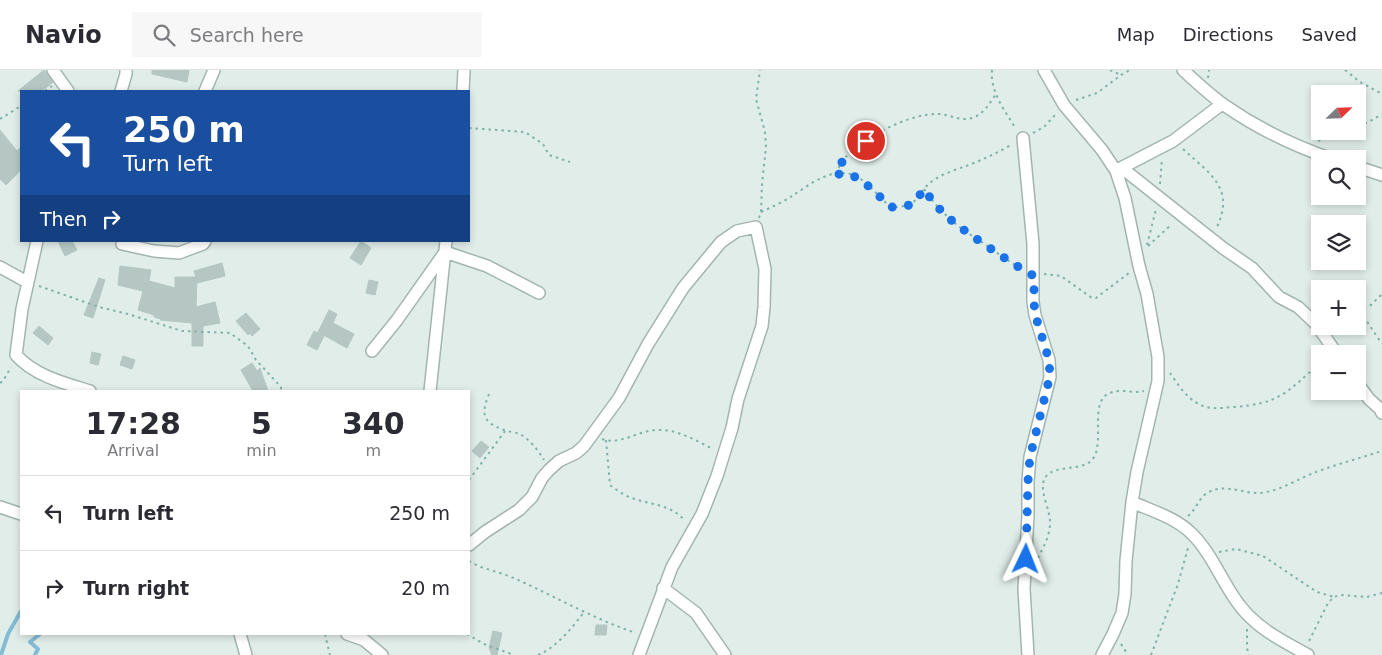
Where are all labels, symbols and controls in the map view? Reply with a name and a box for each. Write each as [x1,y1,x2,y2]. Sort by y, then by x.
search box [132,12,482,57]
text: Navio [25,21,102,49]
icon: search [150,21,178,49]
text: Search here [190,24,304,46]
text: Map [1117,24,1155,45]
text: Directions [1183,24,1273,45]
text: Saved [1301,24,1357,45]
north arrow [1311,85,1366,140]
map controls [1311,85,1366,400]
icon: left [40,110,105,175]
text: 250 m [123,110,245,150]
pin [845,120,887,162]
icon: arrive [852,127,880,155]
button: search [1311,150,1366,205]
text: Turn left [123,151,212,176]
icon: right [97,205,125,233]
text: Then [40,208,87,230]
button: layers [1311,215,1366,270]
button: + [1311,280,1366,335]
button: − [1311,345,1366,400]
text: 17:28 [85,406,181,441]
text: 5 [251,406,272,441]
text: 340 [342,406,405,441]
text: Arrival [107,441,159,460]
text: min [246,441,277,460]
text: m [365,441,381,460]
icon: left [40,499,68,527]
text: Turn left [83,502,174,524]
text: 250 m [389,502,450,524]
position arrow [999,532,1051,584]
icon: right [40,574,68,602]
text: Turn right [83,577,189,599]
text: 20 m [401,577,450,599]

